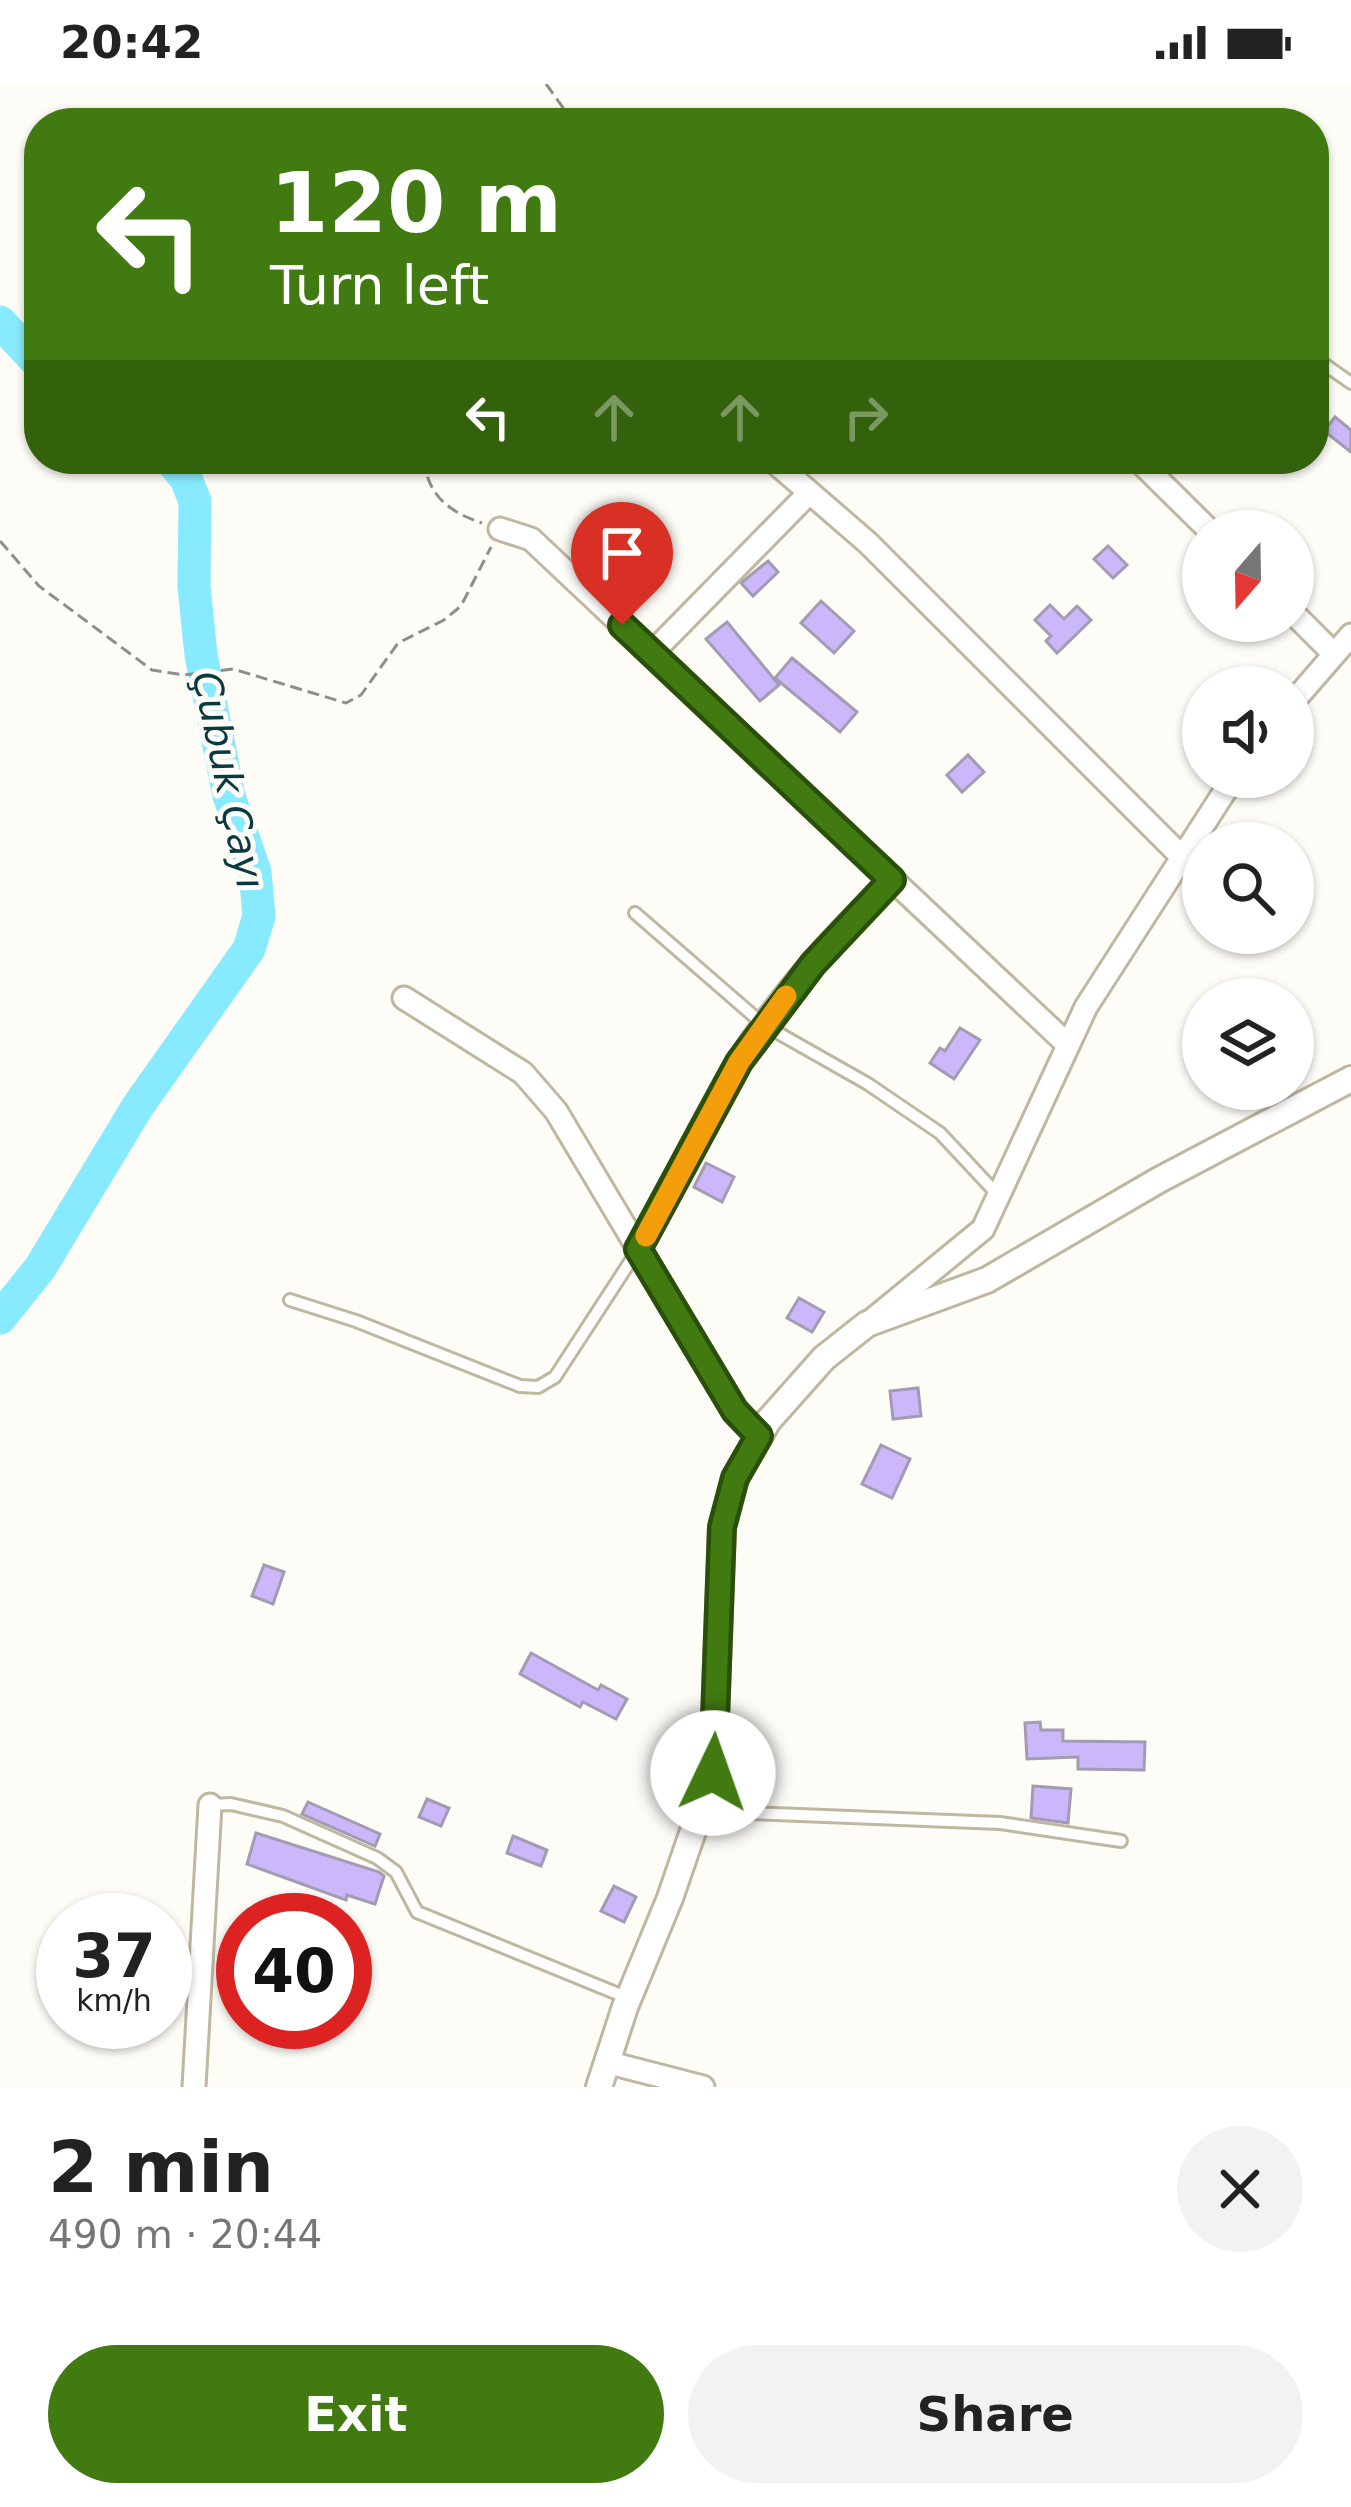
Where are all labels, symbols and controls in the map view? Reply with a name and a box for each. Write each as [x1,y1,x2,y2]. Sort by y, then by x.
text: 20:42 [60,16,203,69]
text: 120 m [270,154,562,252]
icon: left [72,156,228,312]
text: Turn left [270,254,489,317]
icon: left [455,384,521,450]
icon: ahead [581,384,647,450]
icon: ahead [707,384,773,450]
icon: right [833,384,899,450]
pin [571,502,673,625]
north arrow [1182,510,1314,642]
map controls [1182,510,1314,1110]
icon: arrive [589,520,655,586]
button: sound [1182,666,1314,798]
water label: Çubuk Çayı [183,667,274,893]
button: search [1182,822,1314,954]
button: layers [1182,978,1314,1110]
position arrow [650,1710,776,1836]
speed limit sign: 40 [216,1893,372,2049]
text: 37 [72,1921,156,1991]
text: km/h [76,1983,152,2018]
text: 2 min [48,2125,274,2209]
button: close [1177,2126,1303,2252]
text: 490 m · 20:44 [48,2212,322,2257]
button: Exit [48,2345,664,2483]
button: Share [688,2345,1303,2483]

